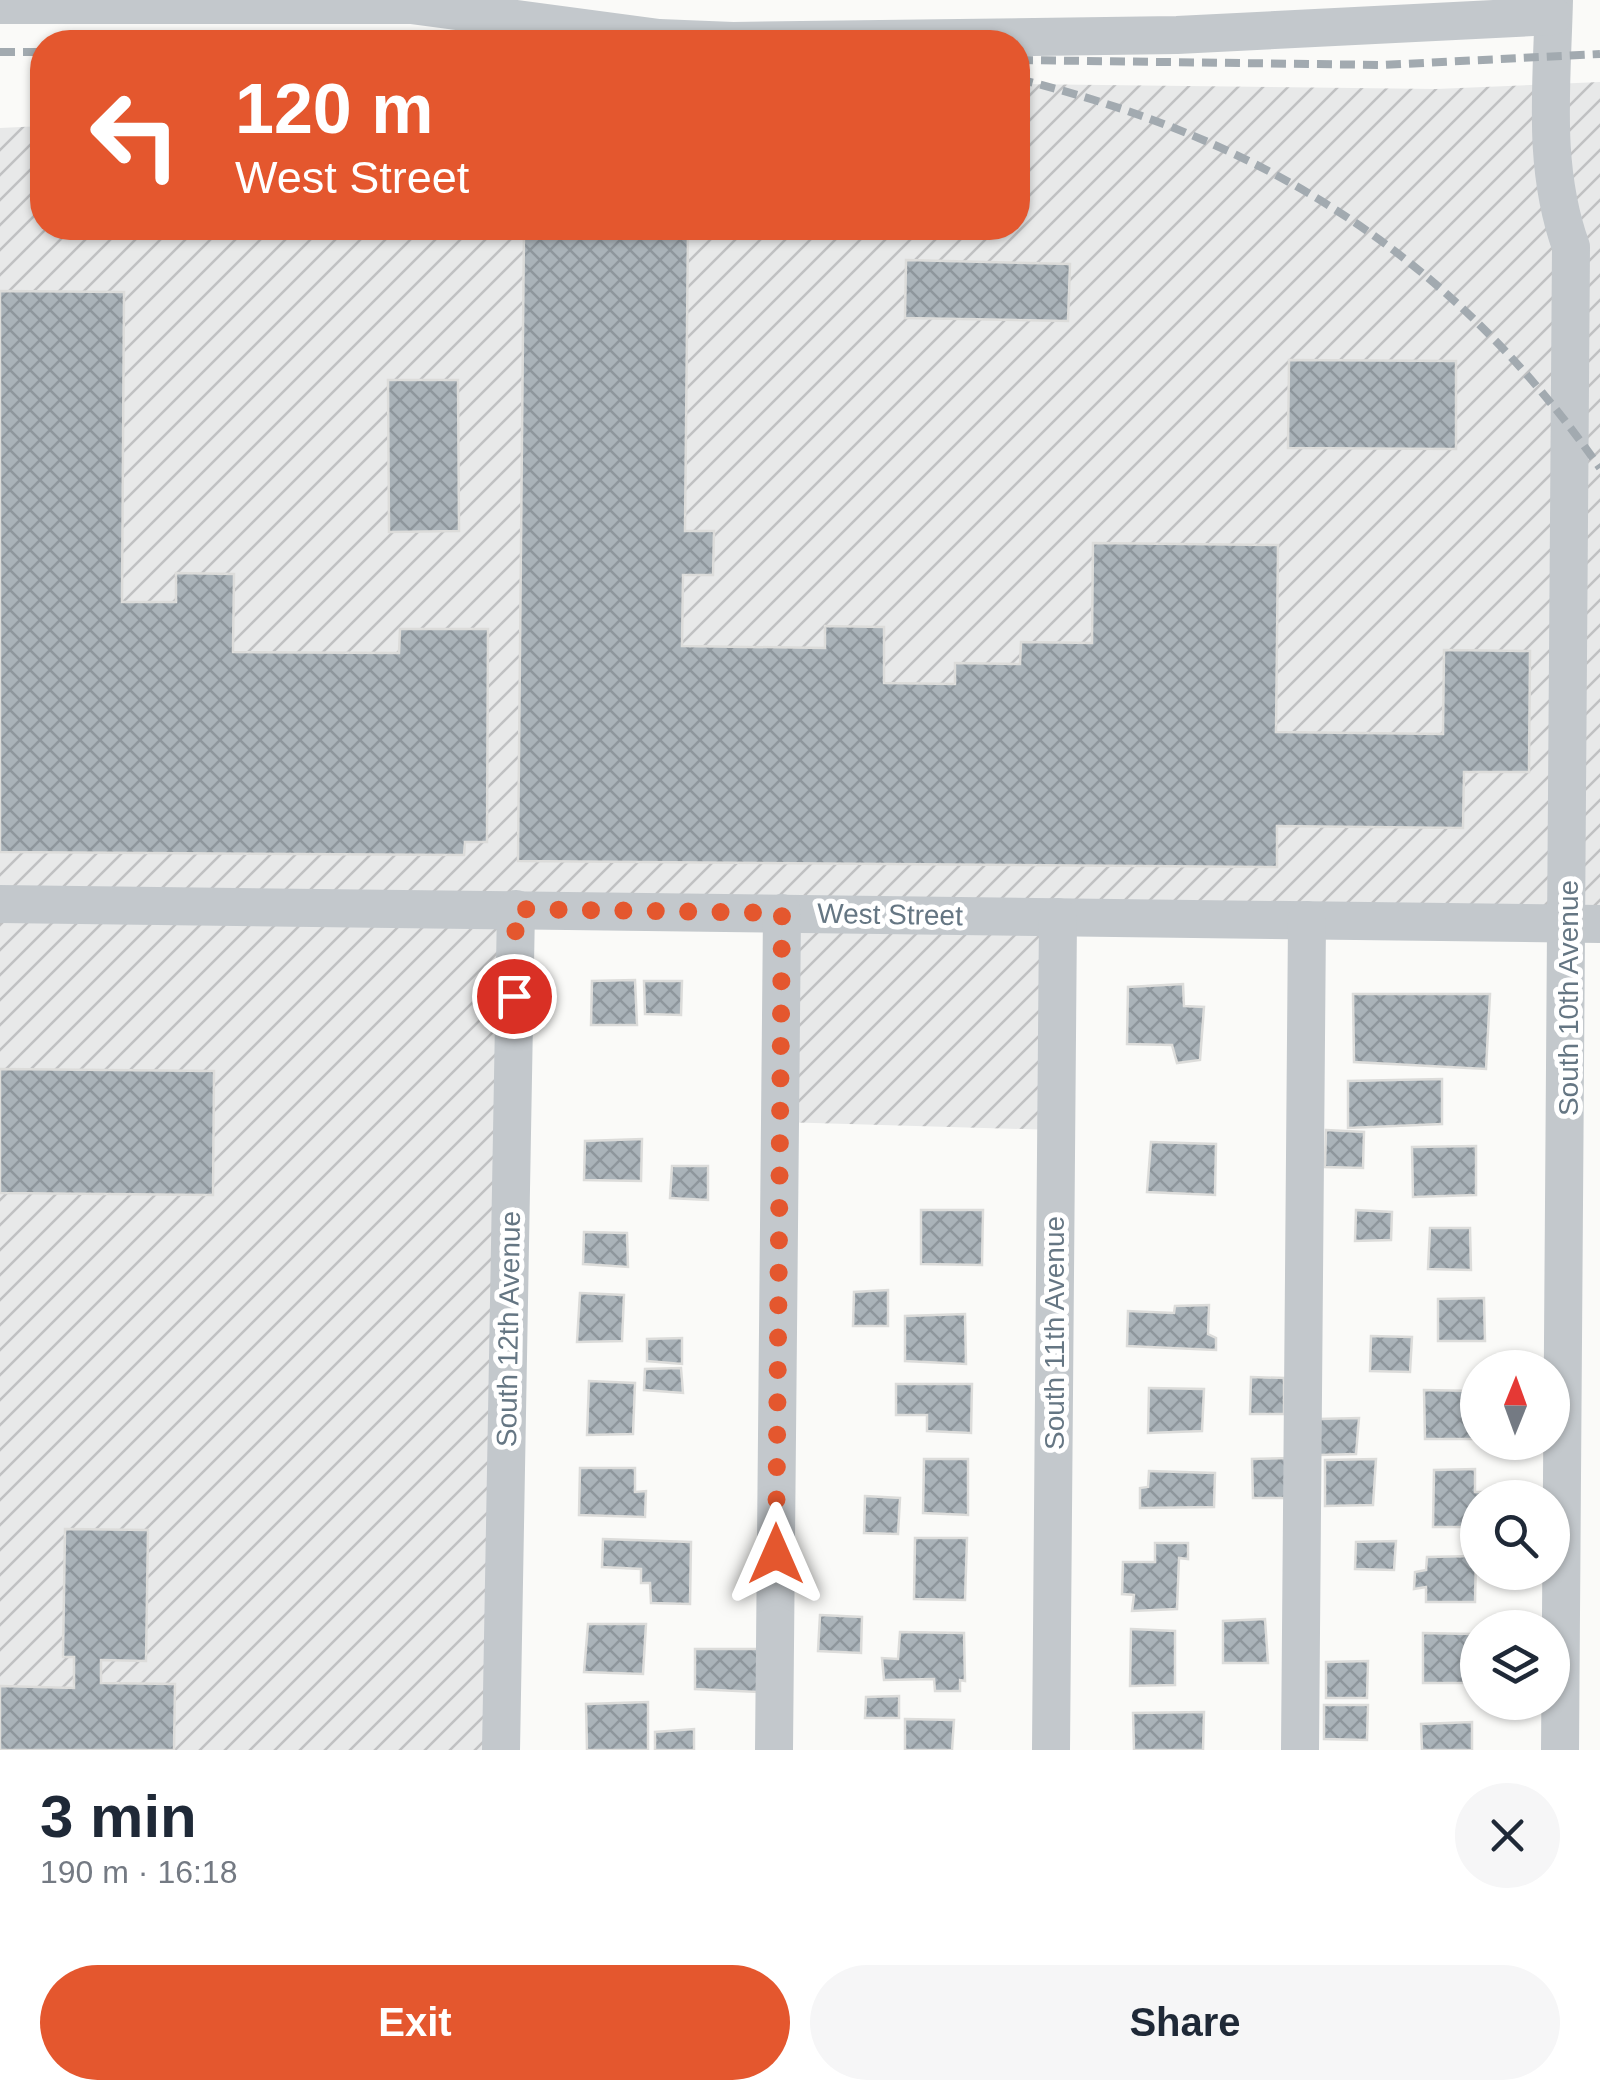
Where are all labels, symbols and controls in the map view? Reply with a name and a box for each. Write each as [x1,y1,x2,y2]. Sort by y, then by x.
icon: left [70,70,200,200]
text: 120 m [235,70,433,148]
text: West Street [235,152,469,203]
street label: South 10th Avenue [1553,880,1584,1116]
street label: West Street [817,898,963,931]
pin [472,954,557,1039]
icon: arrive [487,969,542,1024]
street label: South 12th Avenue [491,1211,526,1447]
street label: South 11th Avenue [1039,1216,1070,1450]
north arrow [1460,1350,1570,1460]
map controls [1460,1350,1570,1720]
button: search [1460,1480,1570,1590]
position arrow [724,1502,828,1606]
button: layers [1460,1610,1570,1720]
text: 3 min [40,1783,197,1850]
button: close [1455,1783,1560,1888]
text: 190 m · 16:18 [40,1854,237,1890]
button: Exit [40,1965,790,2080]
button: Share [810,1965,1560,2080]

